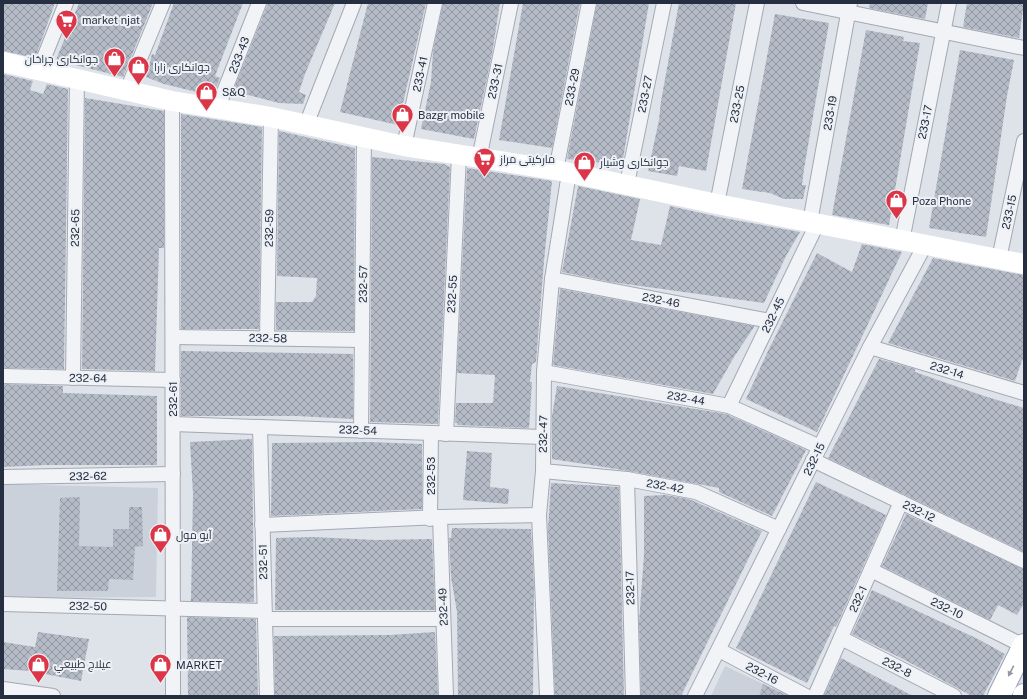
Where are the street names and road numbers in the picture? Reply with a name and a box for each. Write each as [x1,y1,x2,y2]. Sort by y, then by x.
street label: 233-43 [227,35,251,75]
street label: 233-41 [410,55,430,93]
street label: 233-31 [485,62,505,100]
street label: 233-29 [562,67,582,107]
street label: 233-27 [636,74,655,114]
street label: 233-25 [727,84,747,124]
street label: 233-19 [821,95,839,131]
street label: 233-17 [916,103,934,140]
street label: 233-15 [999,194,1019,230]
street label: 232-65 [69,209,81,247]
street label: 232-59 [263,209,275,247]
street label: 232-57 [357,265,369,303]
street label: 232-55 [445,275,459,313]
street label: 232-46 [641,290,681,310]
street label: 232-45 [759,295,787,335]
street label: 232-58 [249,332,287,344]
street label: 232-14 [929,359,965,381]
street label: 232-64 [69,372,107,384]
street label: 232-61 [167,381,179,417]
street label: 232-44 [666,389,706,407]
street label: 232-47 [537,415,549,453]
street label: 232-54 [339,423,377,437]
street label: 232-15 [801,441,827,477]
street label: 232-53 [425,457,437,495]
street label: 232-62 [69,470,107,482]
street label: 232-42 [645,477,685,495]
street label: 232-12 [901,498,937,524]
street label: 232-51 [257,544,269,580]
street label: 232-17 [623,570,637,605]
street label: 232-1 [847,584,869,614]
street label: 232-49 [436,588,450,626]
street label: 232-10 [929,595,965,621]
street label: 232-50 [69,600,107,612]
street label: 232-8 [880,655,914,679]
street label: 232-16 [744,660,780,687]

